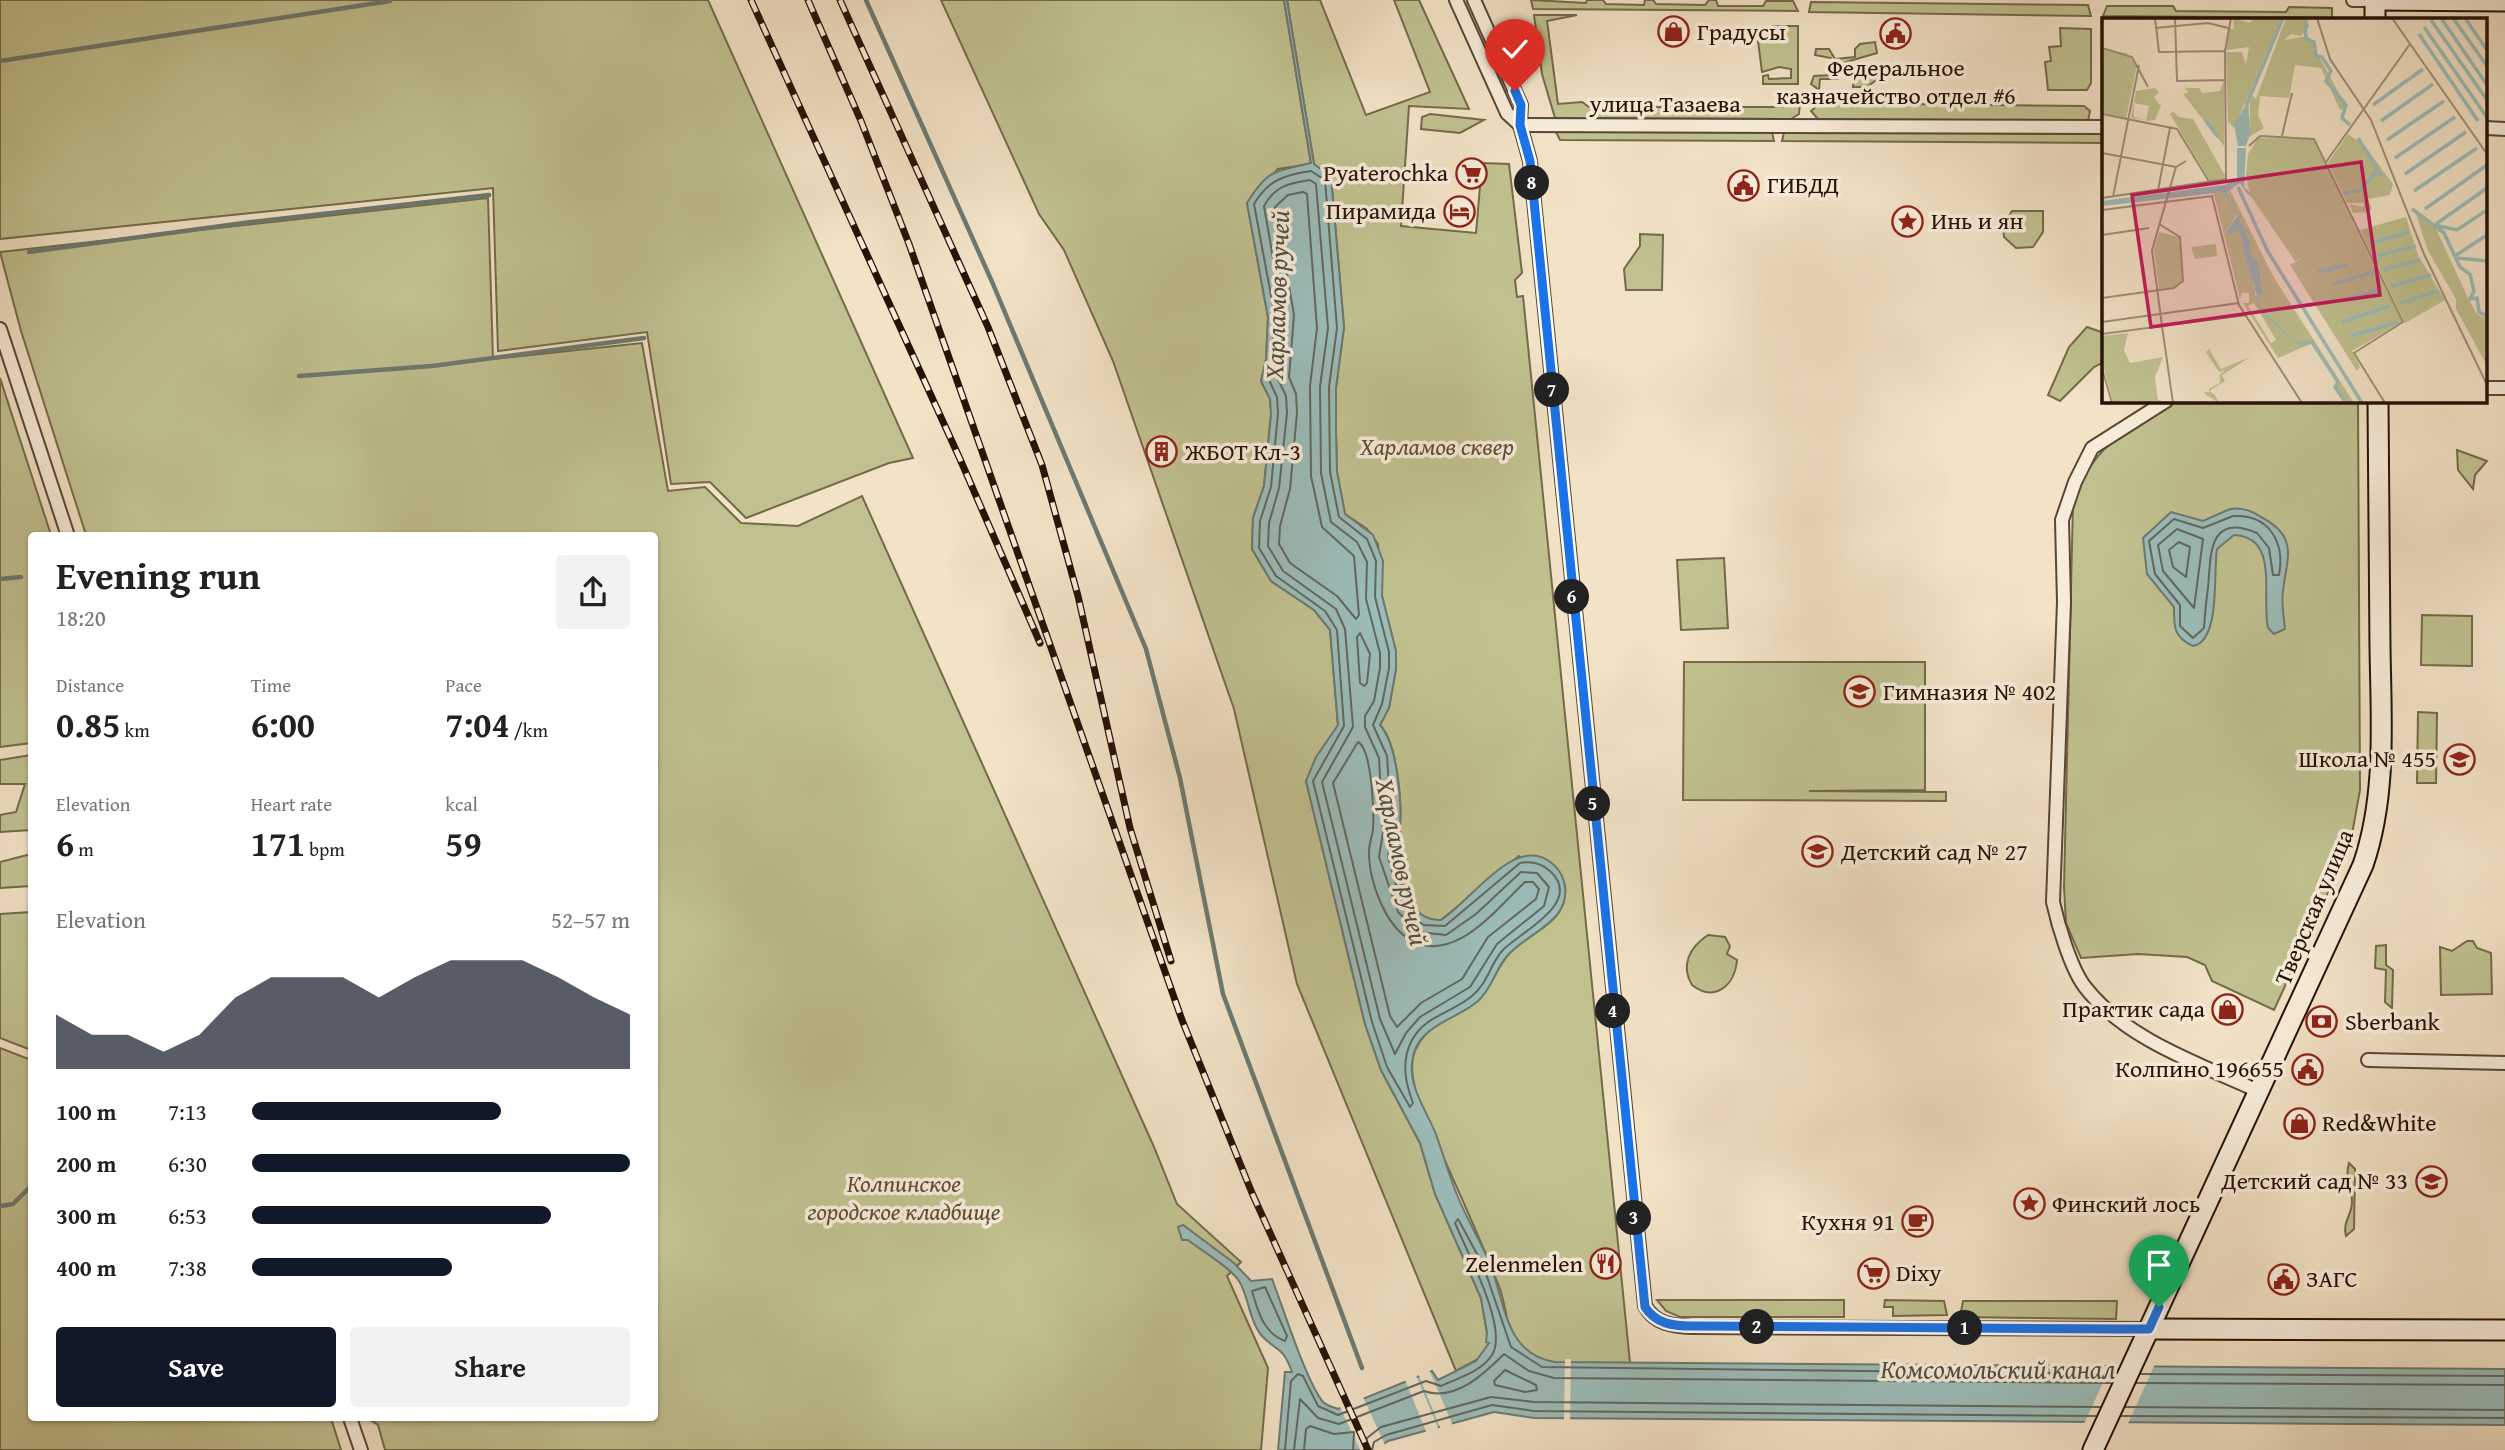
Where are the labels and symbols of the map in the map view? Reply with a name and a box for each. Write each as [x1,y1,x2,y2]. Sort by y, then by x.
place label: Градусы [1697,14,1786,49]
shop icon: Градусы [1657,15,1691,49]
public building icon: Федеральное казначейство отдел #6 [1879,17,1913,51]
inset map [2102,18,2488,402]
pin [1485,19,1545,91]
place label: Федеральное казначейство отдел #6 [1776,50,2016,113]
street label: улица Тазаева [1588,86,1741,121]
place label: Pyaterochka [1323,155,1449,190]
supermarket icon: Pyaterochka [1454,156,1488,190]
pin: 8 [1514,166,1550,200]
place label: ГИБДД [1767,167,1839,202]
public building icon: ГИБДД [1727,168,1761,202]
place label: Пирамида [1326,193,1437,228]
hotel icon: Пирамида [1442,194,1476,228]
place label: Инь и ян [1931,203,2023,238]
place icon: Инь и ян [1891,204,1925,238]
water label: Харламов ручей [1254,209,1299,382]
pin: 7 [1534,372,1570,408]
park label: Харламов сквер [1359,429,1514,464]
place label: ЖБОТ Кл-3 [1184,434,1301,469]
building icon: ЖБОТ Кл-3 [1145,435,1179,469]
pin: 6 [1554,580,1590,614]
place label: Гимназия № 402 [1883,674,2056,709]
school or university icon: Гимназия № 402 [1843,675,1877,709]
place label: Школа № 455 [2299,741,2436,776]
school or university icon: Школа № 455 [2442,742,2476,776]
water label: Харламов ручей [1366,774,1439,949]
pin: 5 [1576,786,1610,822]
street label: Тверская улица [2265,823,2362,990]
place label: Детский сад № 27 [1840,834,2028,869]
school or university icon: Детский сад № 27 [1801,835,1835,869]
place label: Практик сада [2062,991,2206,1026]
shop icon: Практик сада [2211,992,2245,1026]
pin: 4 [1596,993,1630,1028]
place label: Sberbank [2345,1004,2441,1039]
bank icon: Sberbank [2305,1005,2339,1039]
place label: Колпино 196655 [2115,1051,2284,1086]
public building icon: Колпино 196655 [2290,1052,2324,1086]
place label: Red&White [2322,1105,2436,1140]
shop icon: Red&White [2282,1106,2316,1140]
place label: Детский сад № 33 [2220,1163,2408,1198]
school or university icon: Детский сад № 33 [2414,1164,2448,1198]
park label: Колпинское городское кладбище [808,1166,1001,1229]
place label: Финский лось [2052,1186,2200,1221]
place icon: Финский лось [2012,1187,2046,1221]
pin: 3 [1616,1200,1652,1236]
place label: Кухня 91 [1801,1204,1895,1239]
cafe icon: Кухня 91 [1901,1205,1935,1239]
pin [2129,1235,2189,1307]
place label: Zelenmelen [1465,1246,1584,1281]
restaurant icon: Zelenmelen [1589,1247,1623,1281]
place label: Dixy [1896,1255,1942,1290]
supermarket icon: Dixy [1856,1256,1890,1290]
place label: ЗАГС [2306,1261,2358,1296]
public building icon: ЗАГС [2266,1262,2300,1296]
pin: 2 [1740,1310,1774,1344]
pin: 1 [1948,1310,1982,1346]
water label: Комсомольский канал [1881,1349,2116,1388]

